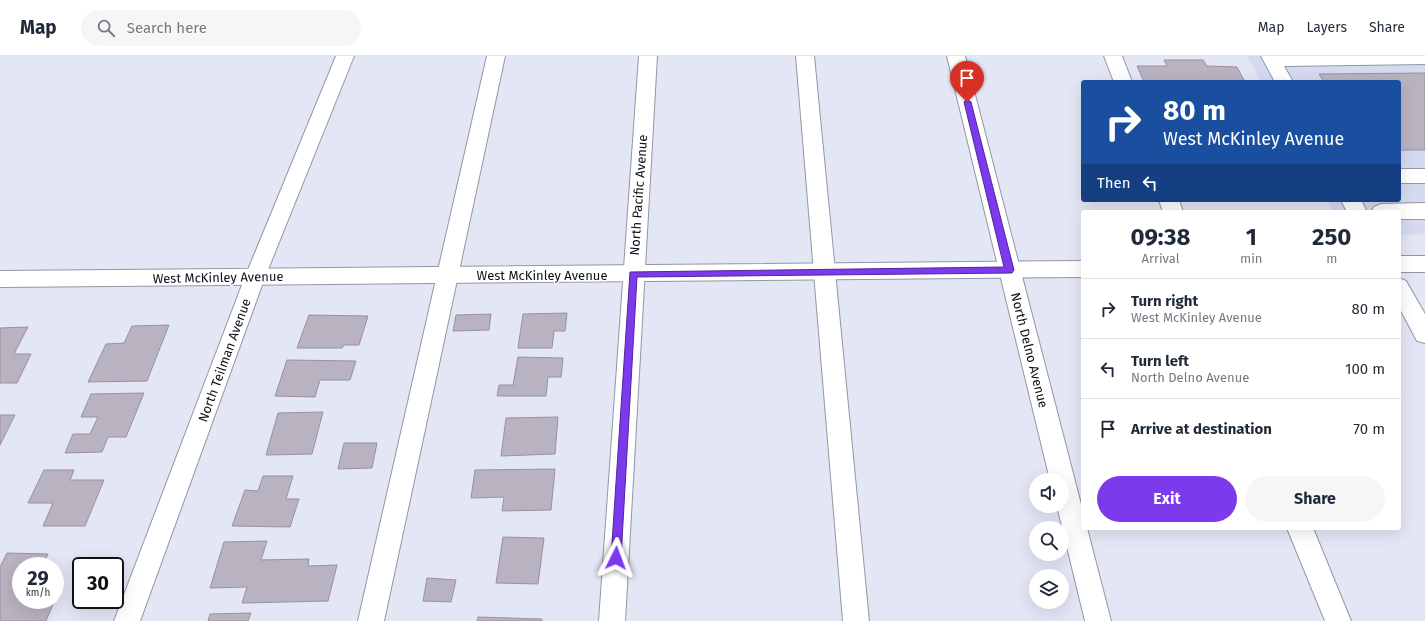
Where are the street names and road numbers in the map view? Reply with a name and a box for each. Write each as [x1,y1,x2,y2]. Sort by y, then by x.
street label: North Pacific Avenue [627,134,650,256]
street label: West McKinley Avenue [477,268,607,283]
street label: West McKinley Avenue [152,269,284,286]
street label: North Delno Avenue [1008,291,1051,409]
street label: North Teilman Avenue [195,296,254,424]

